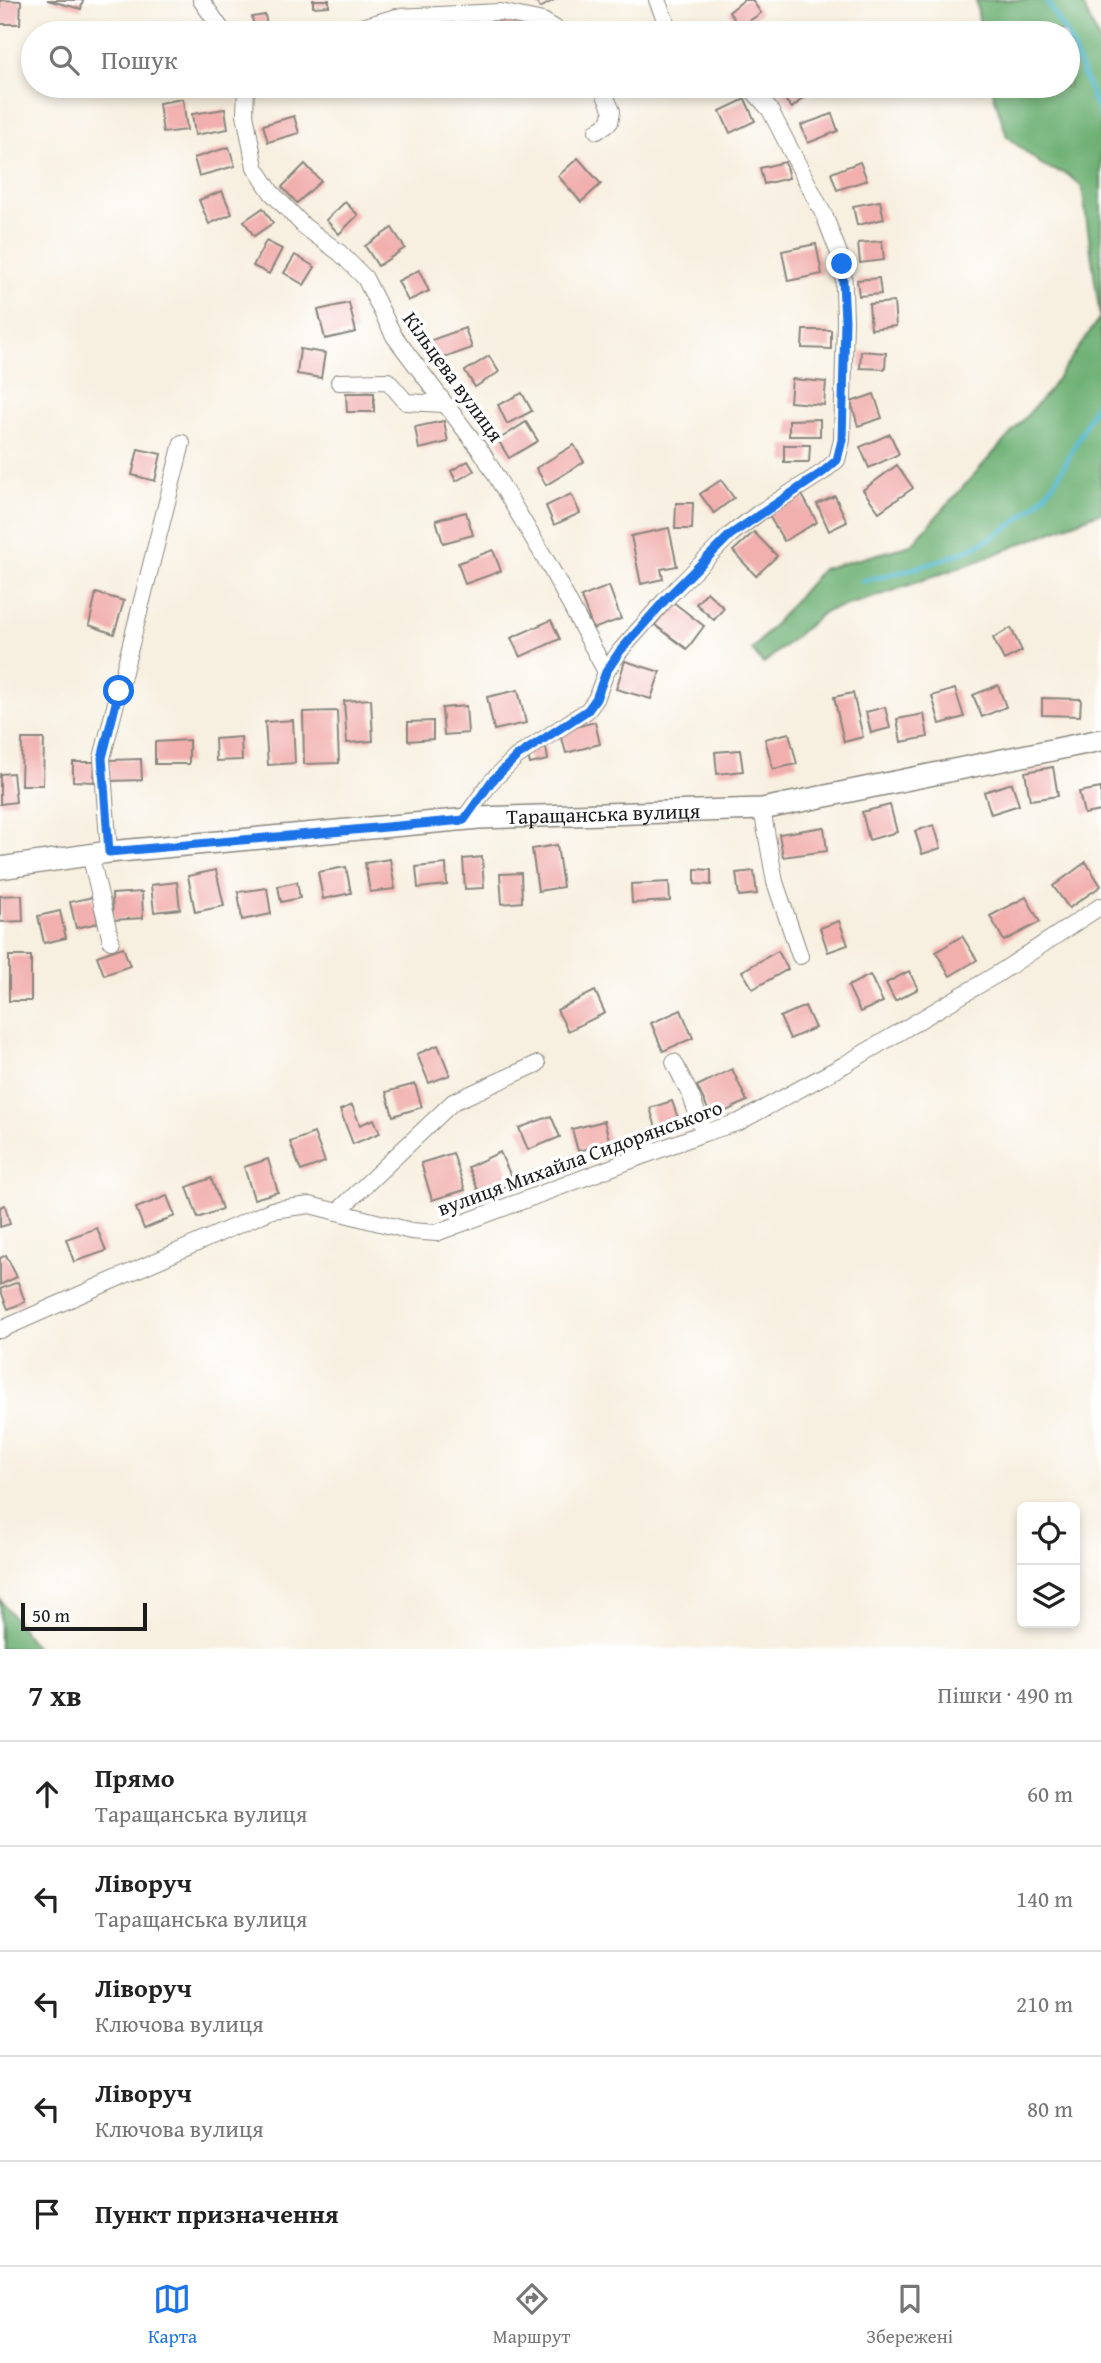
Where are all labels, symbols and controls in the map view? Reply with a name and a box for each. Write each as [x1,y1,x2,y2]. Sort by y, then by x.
search box [21,21,1080,98]
text: Пошук [101,40,178,79]
icon: search [45,41,83,79]
route end [826,248,857,279]
street label: Кільцева вулиця [395,305,512,449]
route start [103,675,134,706]
street label: Таращанська вулиця [506,795,701,832]
street label: вулиця Михайла Сидорянського [433,1091,727,1224]
map controls [1017,1502,1080,1628]
button: locate [1017,1502,1080,1565]
button: layers [1017,1565,1080,1628]
scale bar [21,1600,147,1632]
text: 50 m [32,1601,70,1629]
text: 7 хв [28,1673,82,1717]
text: Пішки · 490 m [938,1678,1073,1711]
text: Прямо [95,1758,175,1797]
icon: ahead [28,1775,66,1813]
text: 60 m [1027,1777,1073,1810]
text: Таращанська вулиця [95,1797,307,1830]
text: Ліворуч [95,1863,192,1902]
icon: left [28,1880,66,1918]
text: 140 m [1016,1882,1073,1915]
text: Таращанська вулиця [95,1902,307,1935]
text: Ліворуч [95,1968,192,2007]
icon: left [28,1985,66,2023]
text: 210 m [1016,1987,1073,2020]
text: Ключова вулиця [95,2007,264,2040]
text: Ліворуч [95,2073,192,2112]
icon: left [28,2090,66,2128]
text: 80 m [1027,2092,1073,2125]
text: Ключова вулиця [95,2112,264,2145]
text: Пункт призначення [95,2194,339,2233]
icon: arrive [28,2195,66,2233]
tab: Карта [148,2280,197,2350]
tab: Маршрут [493,2280,571,2350]
tab: Збережені [866,2280,953,2350]

